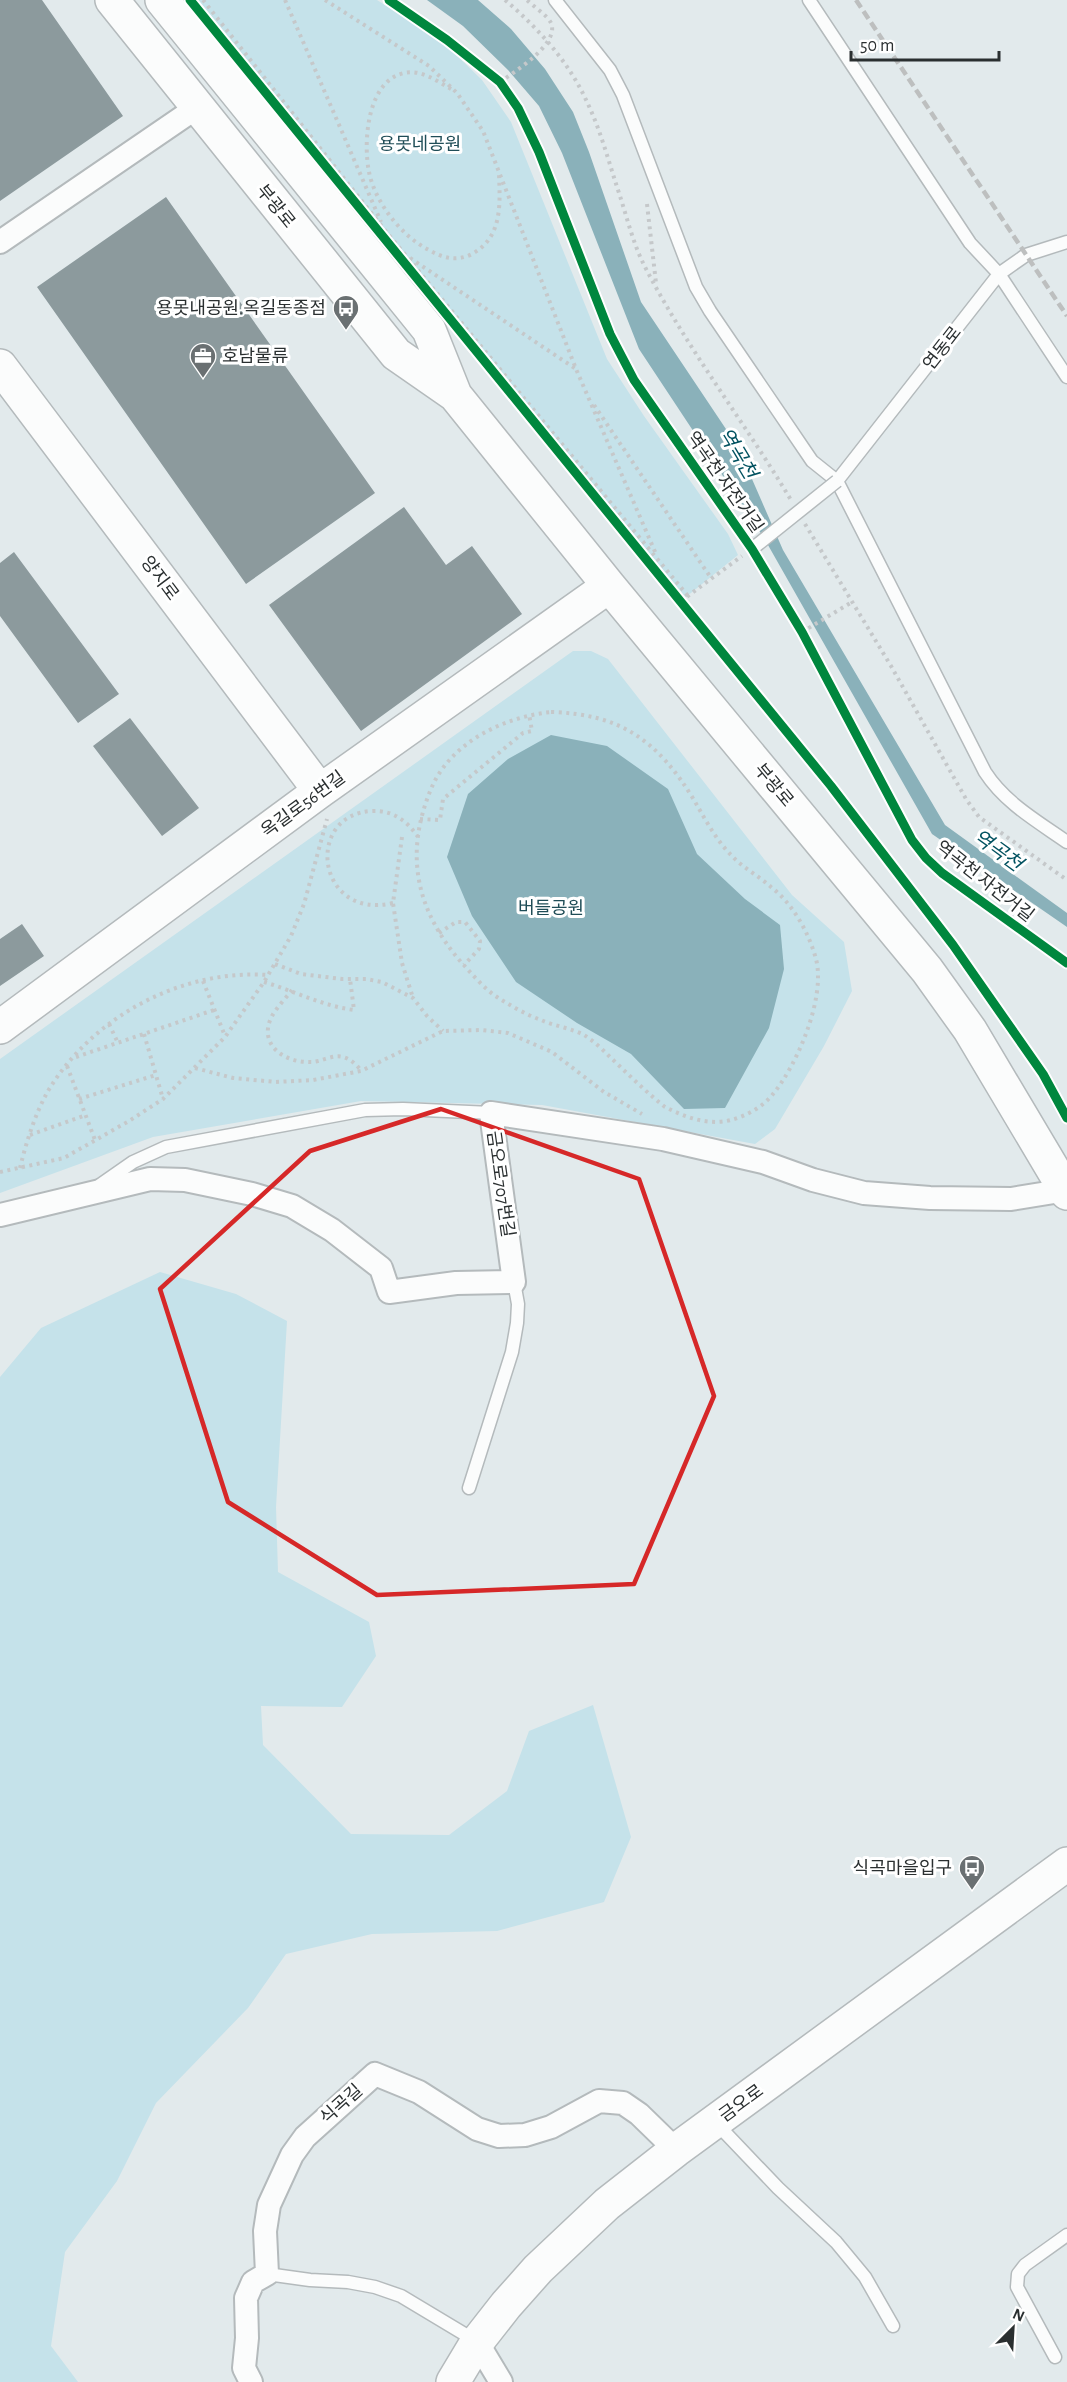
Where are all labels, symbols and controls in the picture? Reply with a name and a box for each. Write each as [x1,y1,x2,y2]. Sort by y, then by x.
scale bar [851,24,1000,62]
text: 50 m [860,37,894,55]
park label: 용못네공원 [379,134,461,154]
street label: 부광로 [253,181,299,232]
bus stop icon: 용못내공원.옥길동종점 [331,293,361,331]
place label: 용못내공원.옥길동종점 [156,298,326,318]
street label: 연동로 [920,323,965,374]
office icon: 호남물류 [188,341,218,379]
place label: 호남물류 [222,347,288,366]
water label: 역곡천 [714,424,762,485]
street label: 역곡천 자전거길 [683,428,766,536]
street label: 양지로 [137,552,183,604]
street label: 부광로 [750,760,797,810]
street label: 옥길로56번길 [258,768,349,841]
water label: 역곡천 [969,826,1028,877]
street label: 역곡천 자전거길 [932,837,1037,925]
park label: 버들공원 [518,899,584,918]
street label: 금오로707번길 [484,1130,517,1239]
bus stop icon: 식곡마을입구 [957,1853,987,1891]
place label: 식곡마을입구 [853,1859,952,1878]
street label: 식곡길 [317,2081,366,2128]
street label: 금오로 [716,2081,767,2126]
north arrow [983,2298,1043,2358]
text: N [1010,2306,1027,2325]

